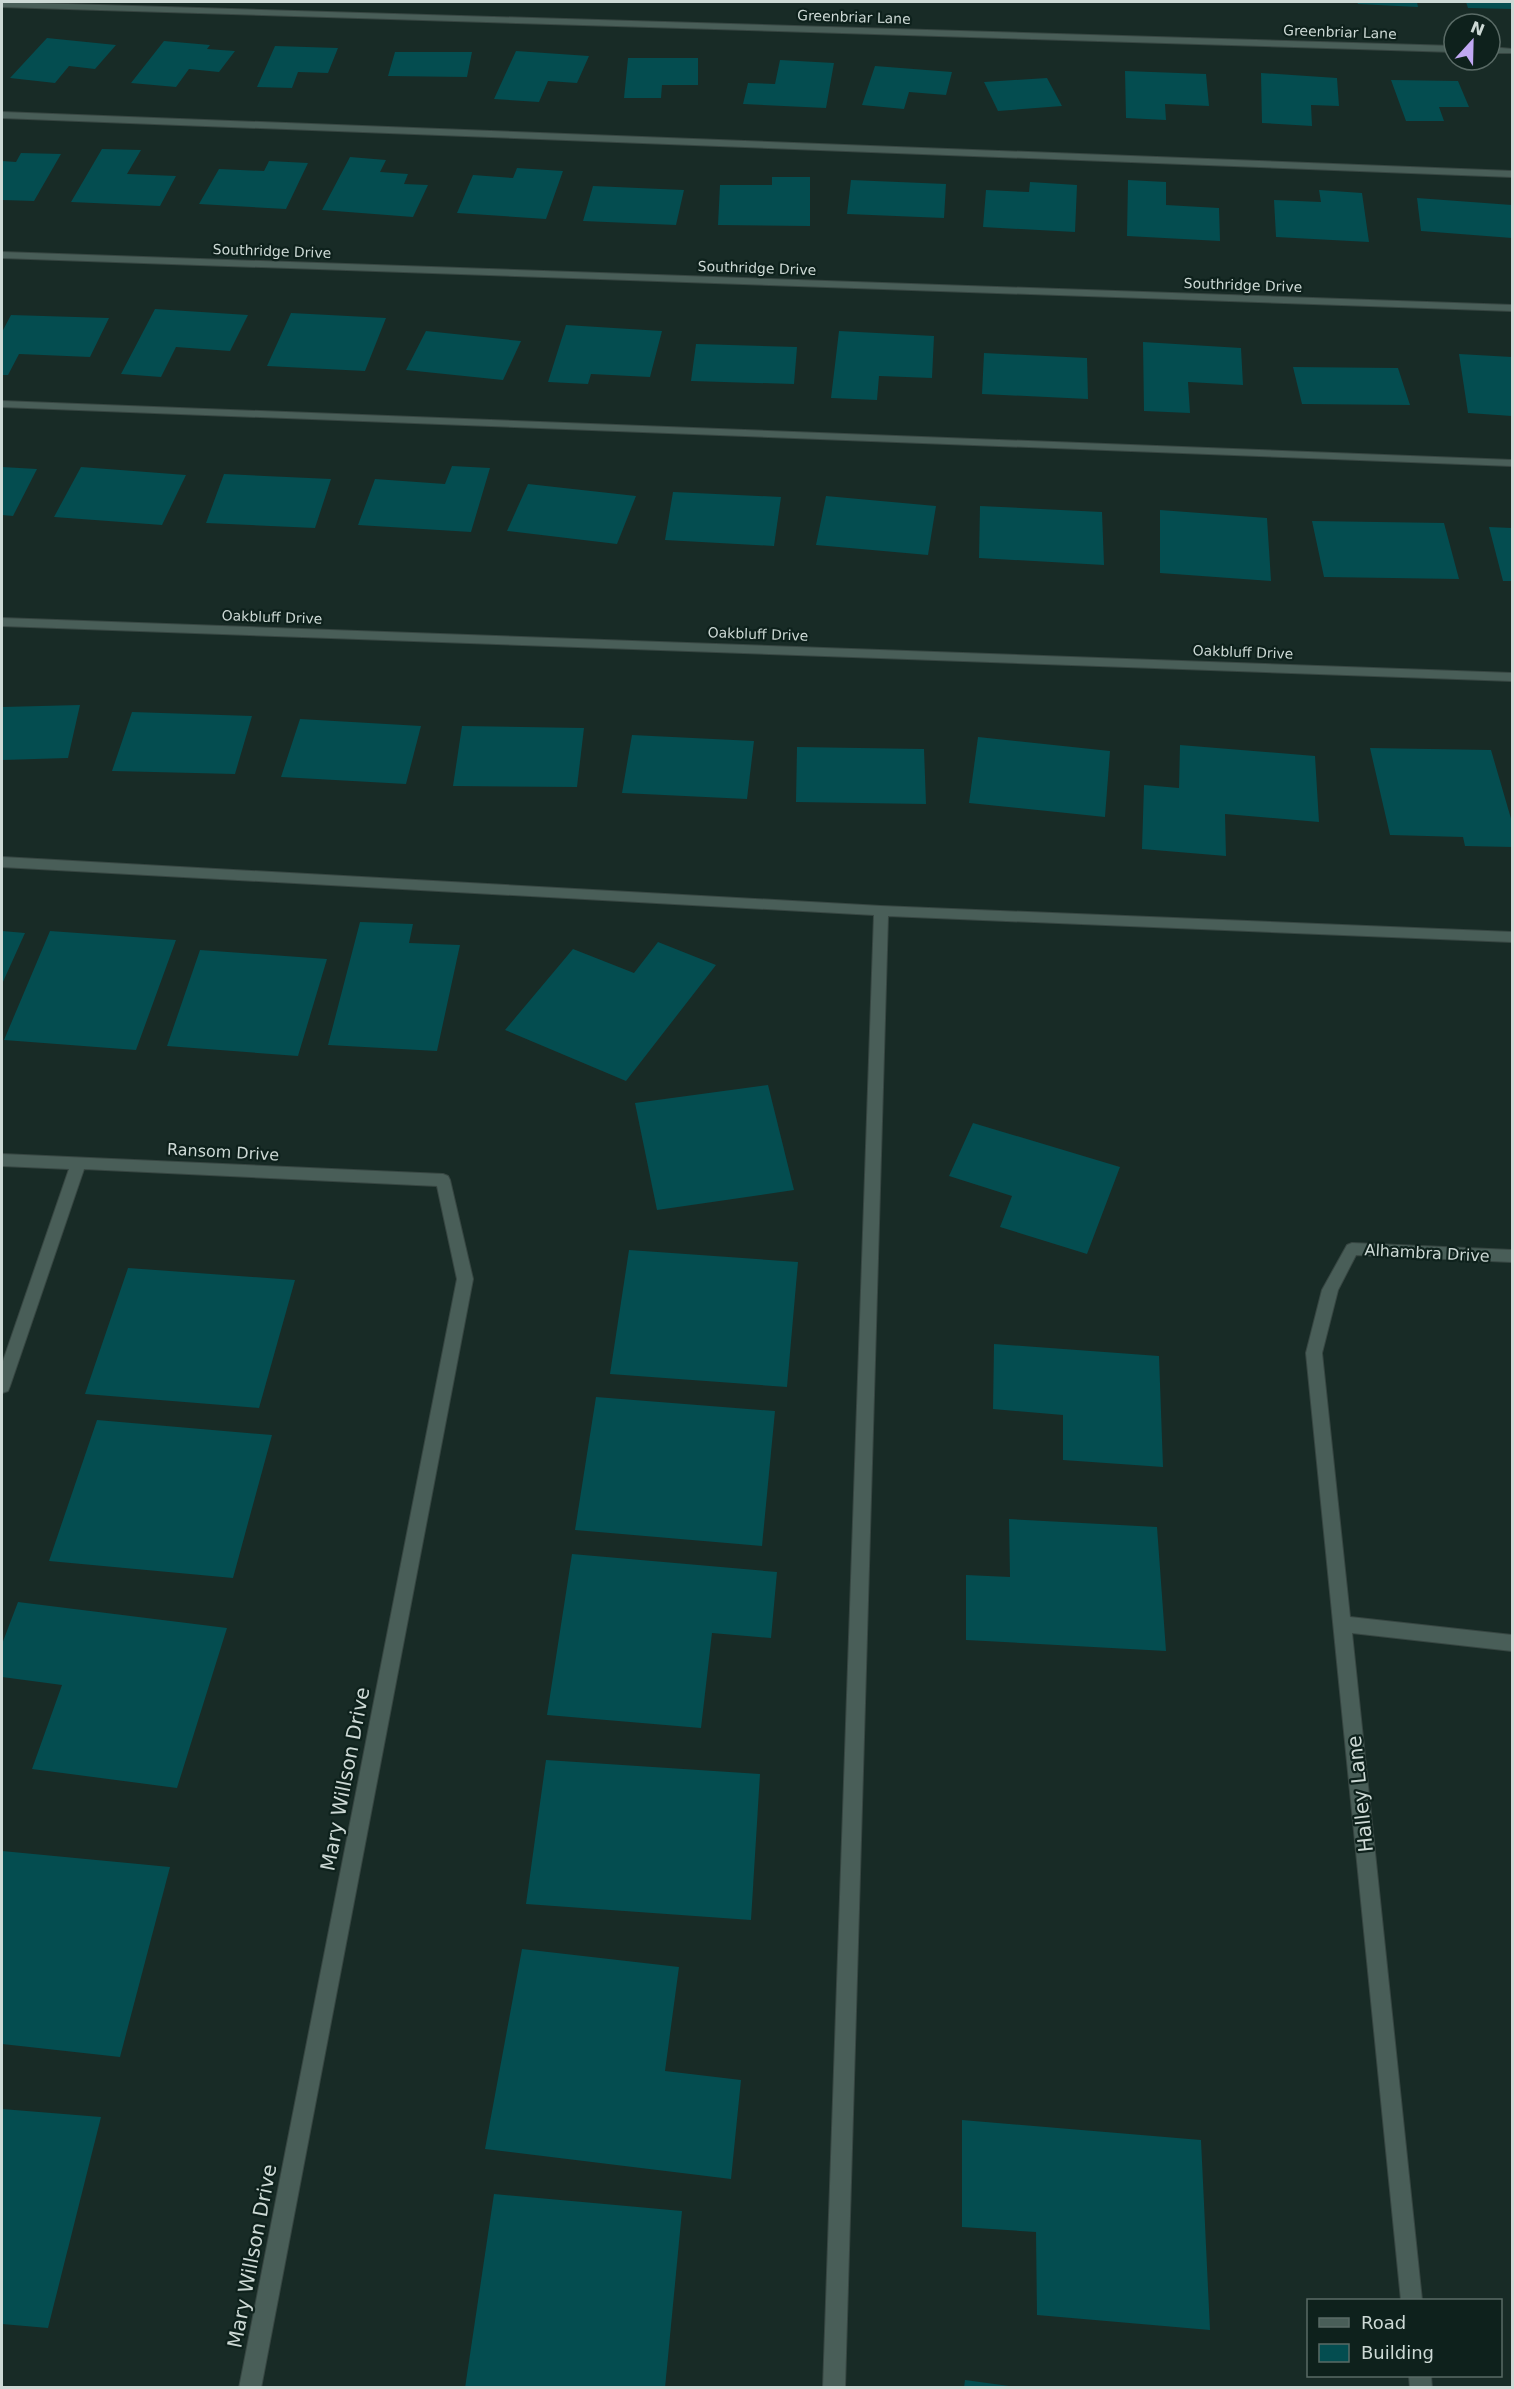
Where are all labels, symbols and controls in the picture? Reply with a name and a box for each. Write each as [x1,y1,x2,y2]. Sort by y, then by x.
street label: Greenbriar Lane [797,7,911,27]
north arrow [1442,12,1502,72]
text: N [1468,17,1487,40]
street label: Greenbriar Lane [1283,22,1397,42]
street label: Southridge Drive [213,241,331,261]
street label: Southridge Drive [698,258,816,278]
street label: Southridge Drive [1184,275,1302,295]
street label: Oakbluff Drive [221,607,323,627]
street label: Oakbluff Drive [707,624,809,644]
street label: Oakbluff Drive [1192,642,1294,662]
street label: Ransom Drive [166,1140,280,1164]
street label: Alhambra Drive [1364,1240,1490,1266]
street label: Mary Willson Drive [315,1685,375,1873]
street label: Halley Lane [1342,1734,1378,1854]
street label: Mary Willson Drive [222,2162,282,2350]
legend [1307,2299,1502,2377]
text: Road [1361,2312,1406,2333]
text: Building [1361,2342,1434,2363]

